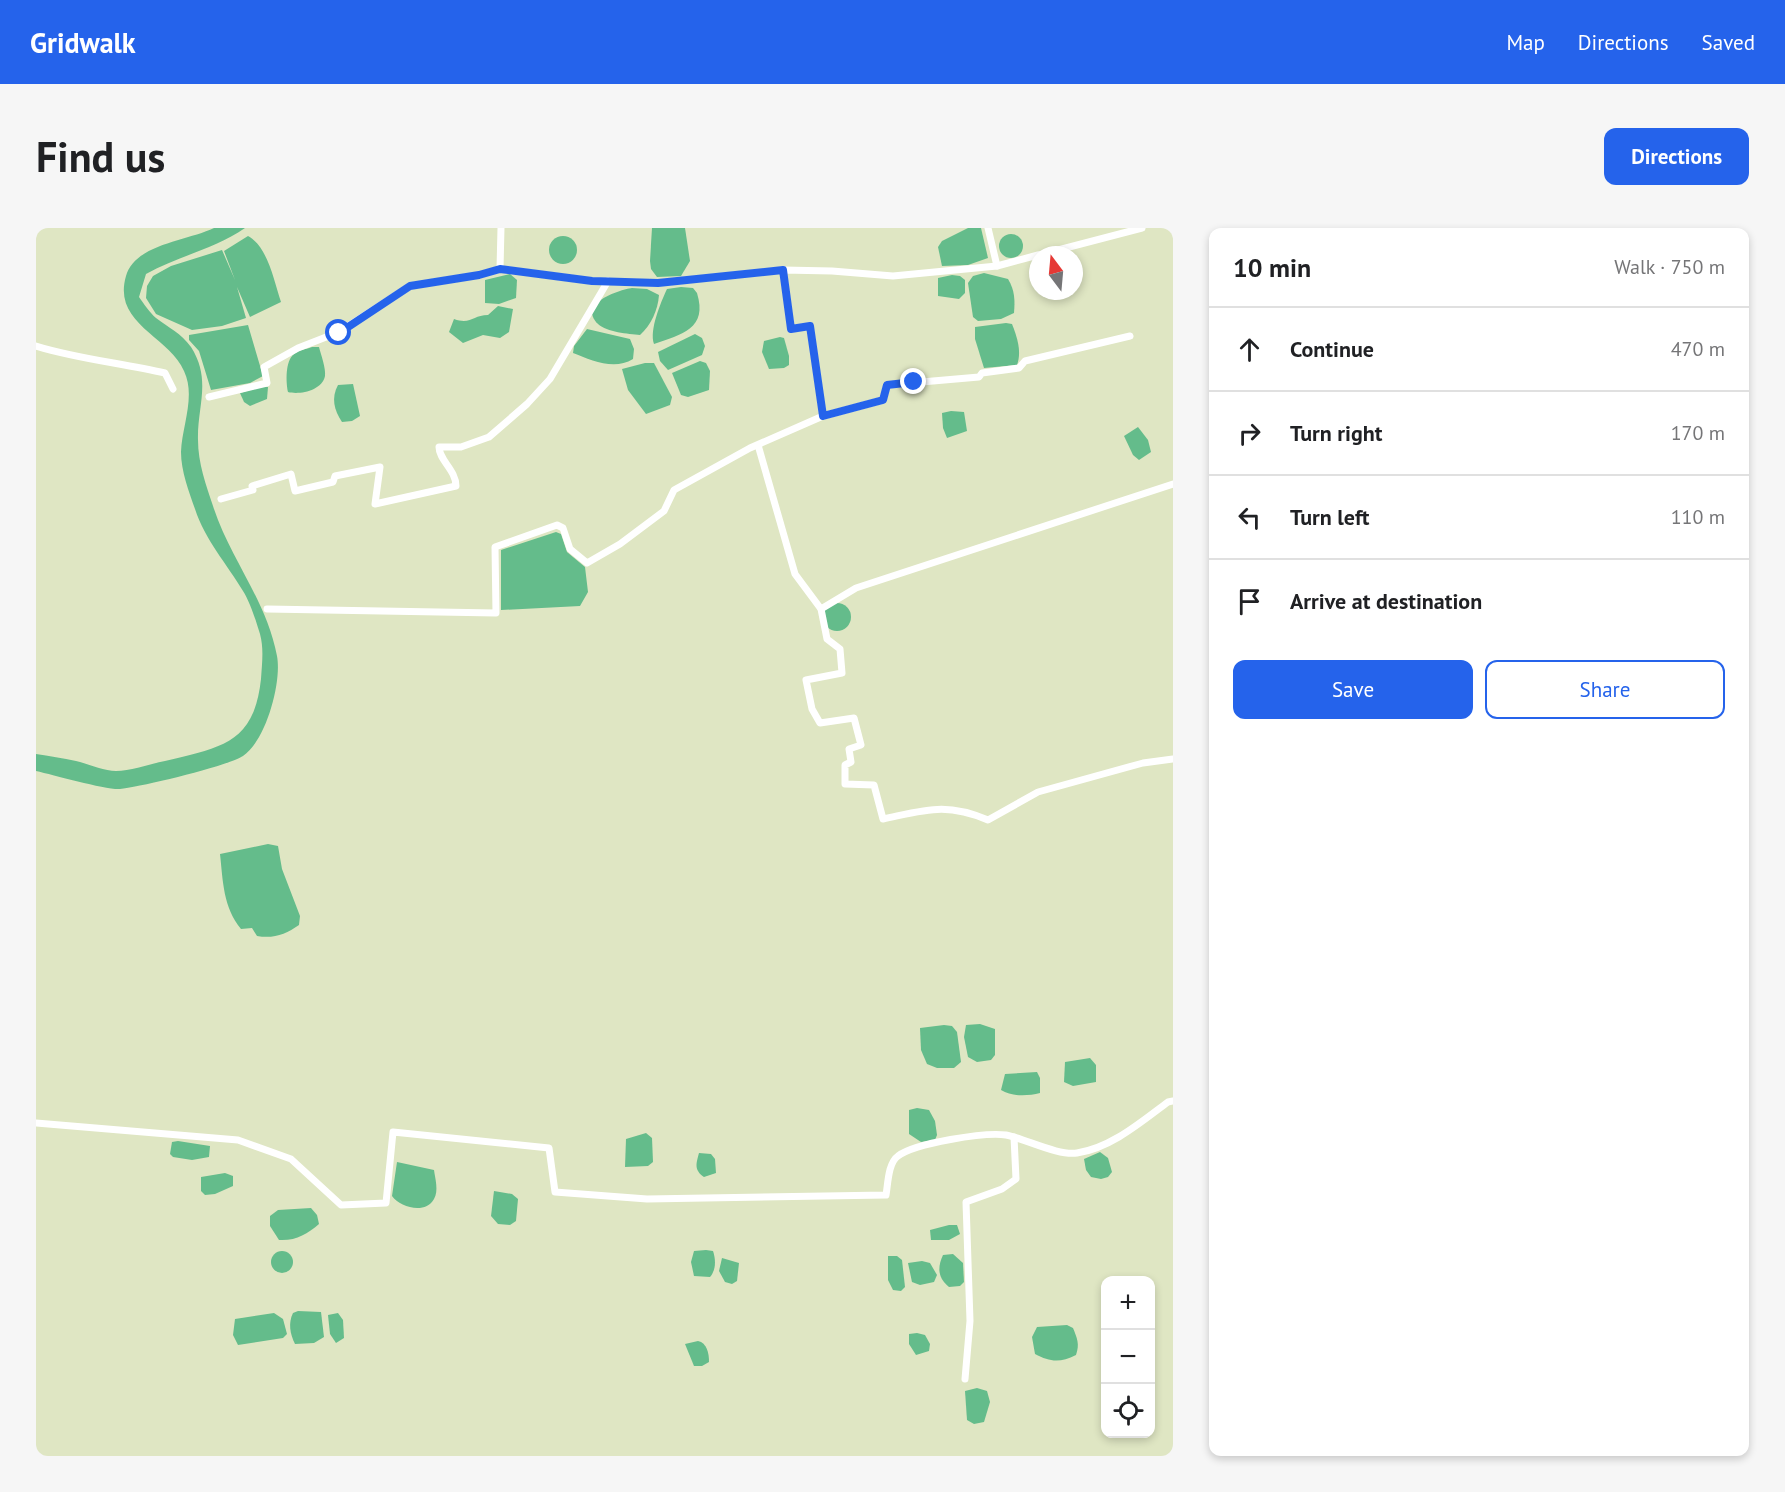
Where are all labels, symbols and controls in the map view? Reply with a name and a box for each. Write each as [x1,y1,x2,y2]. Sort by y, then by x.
text: Gridwalk [30,24,136,61]
text: Map [1506,29,1545,56]
text: Directions [1578,29,1669,56]
text: Saved [1702,29,1755,56]
button: Directions [1604,128,1749,185]
text: Find us [36,129,165,184]
north arrow [1029,246,1083,300]
text: 10 min [1233,251,1311,284]
text: Walk · 750 m [1614,254,1725,280]
route start [325,319,351,345]
icon: ahead [1233,333,1266,366]
text: Continue [1290,335,1374,363]
text: 470 m [1671,336,1725,362]
route end [900,368,926,394]
icon: right [1233,417,1266,450]
text: Turn right [1290,419,1382,447]
text: 170 m [1671,420,1725,446]
icon: left [1233,501,1266,534]
text: Turn left [1290,503,1370,531]
text: 110 m [1671,504,1725,530]
icon: arrive [1233,585,1266,618]
text: Arrive at destination [1290,587,1482,615]
button: Save [1233,660,1473,719]
button: Share [1485,660,1725,719]
map controls [1101,1276,1155,1438]
button: + [1101,1276,1155,1330]
button: − [1101,1330,1155,1384]
button: locate [1101,1384,1155,1438]

